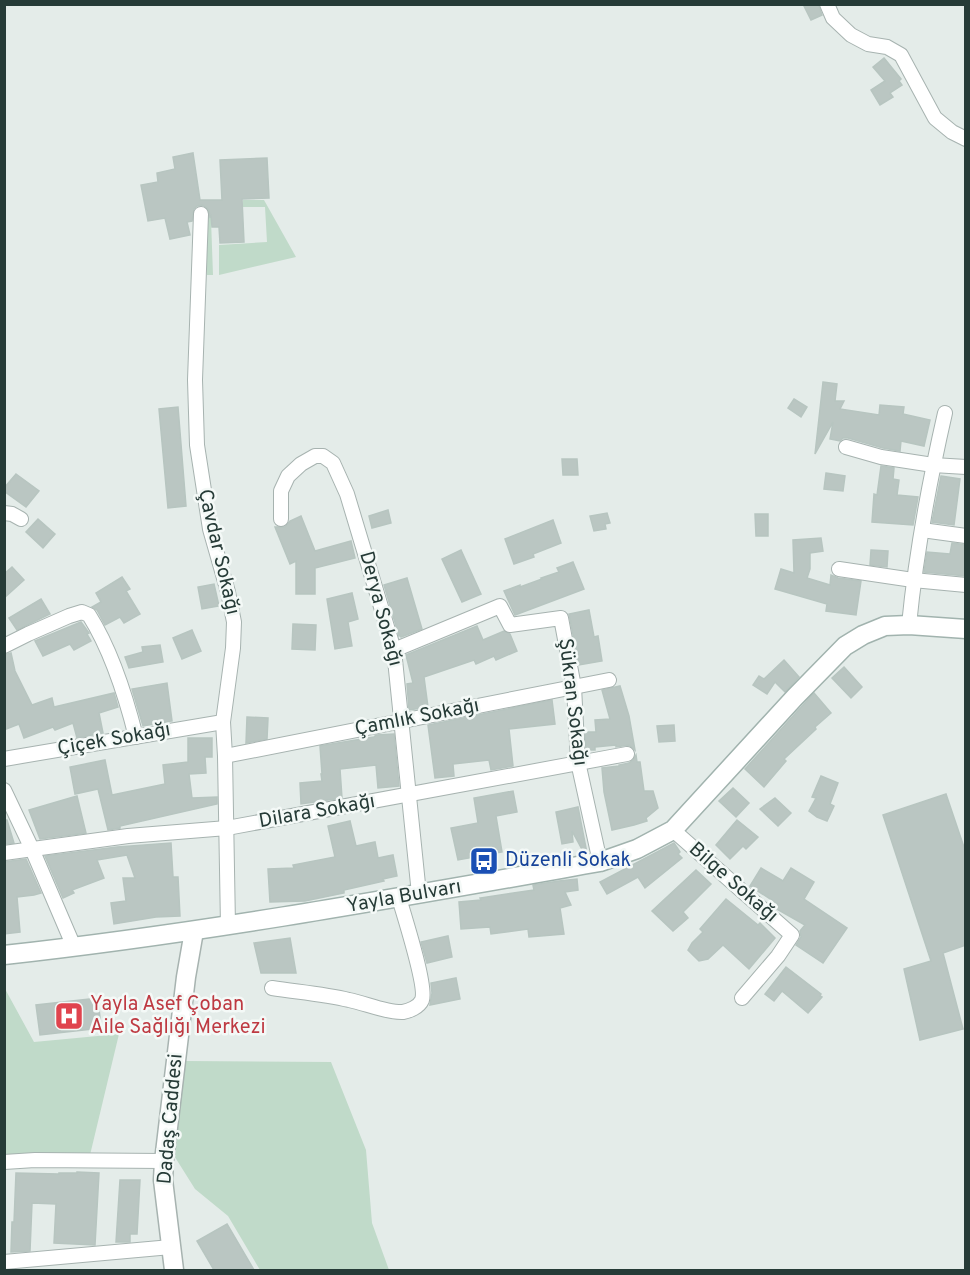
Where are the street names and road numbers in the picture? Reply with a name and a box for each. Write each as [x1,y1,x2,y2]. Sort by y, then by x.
street label: Çavdar Sokağı [191,487,245,617]
street label: Derya Sokağı [352,549,408,669]
street label: Şükran Sokağı [551,637,593,767]
street label: Çamlık Sokağı [352,693,482,743]
street label: Çiçek Sokağı [55,717,173,763]
street label: Dilara Sokağı [257,789,377,835]
street label: Bilge Sokağı [683,837,783,929]
street label: Yayla Bulvarı [345,874,463,920]
street label: Dadaş Caddesi [152,1053,190,1185]

